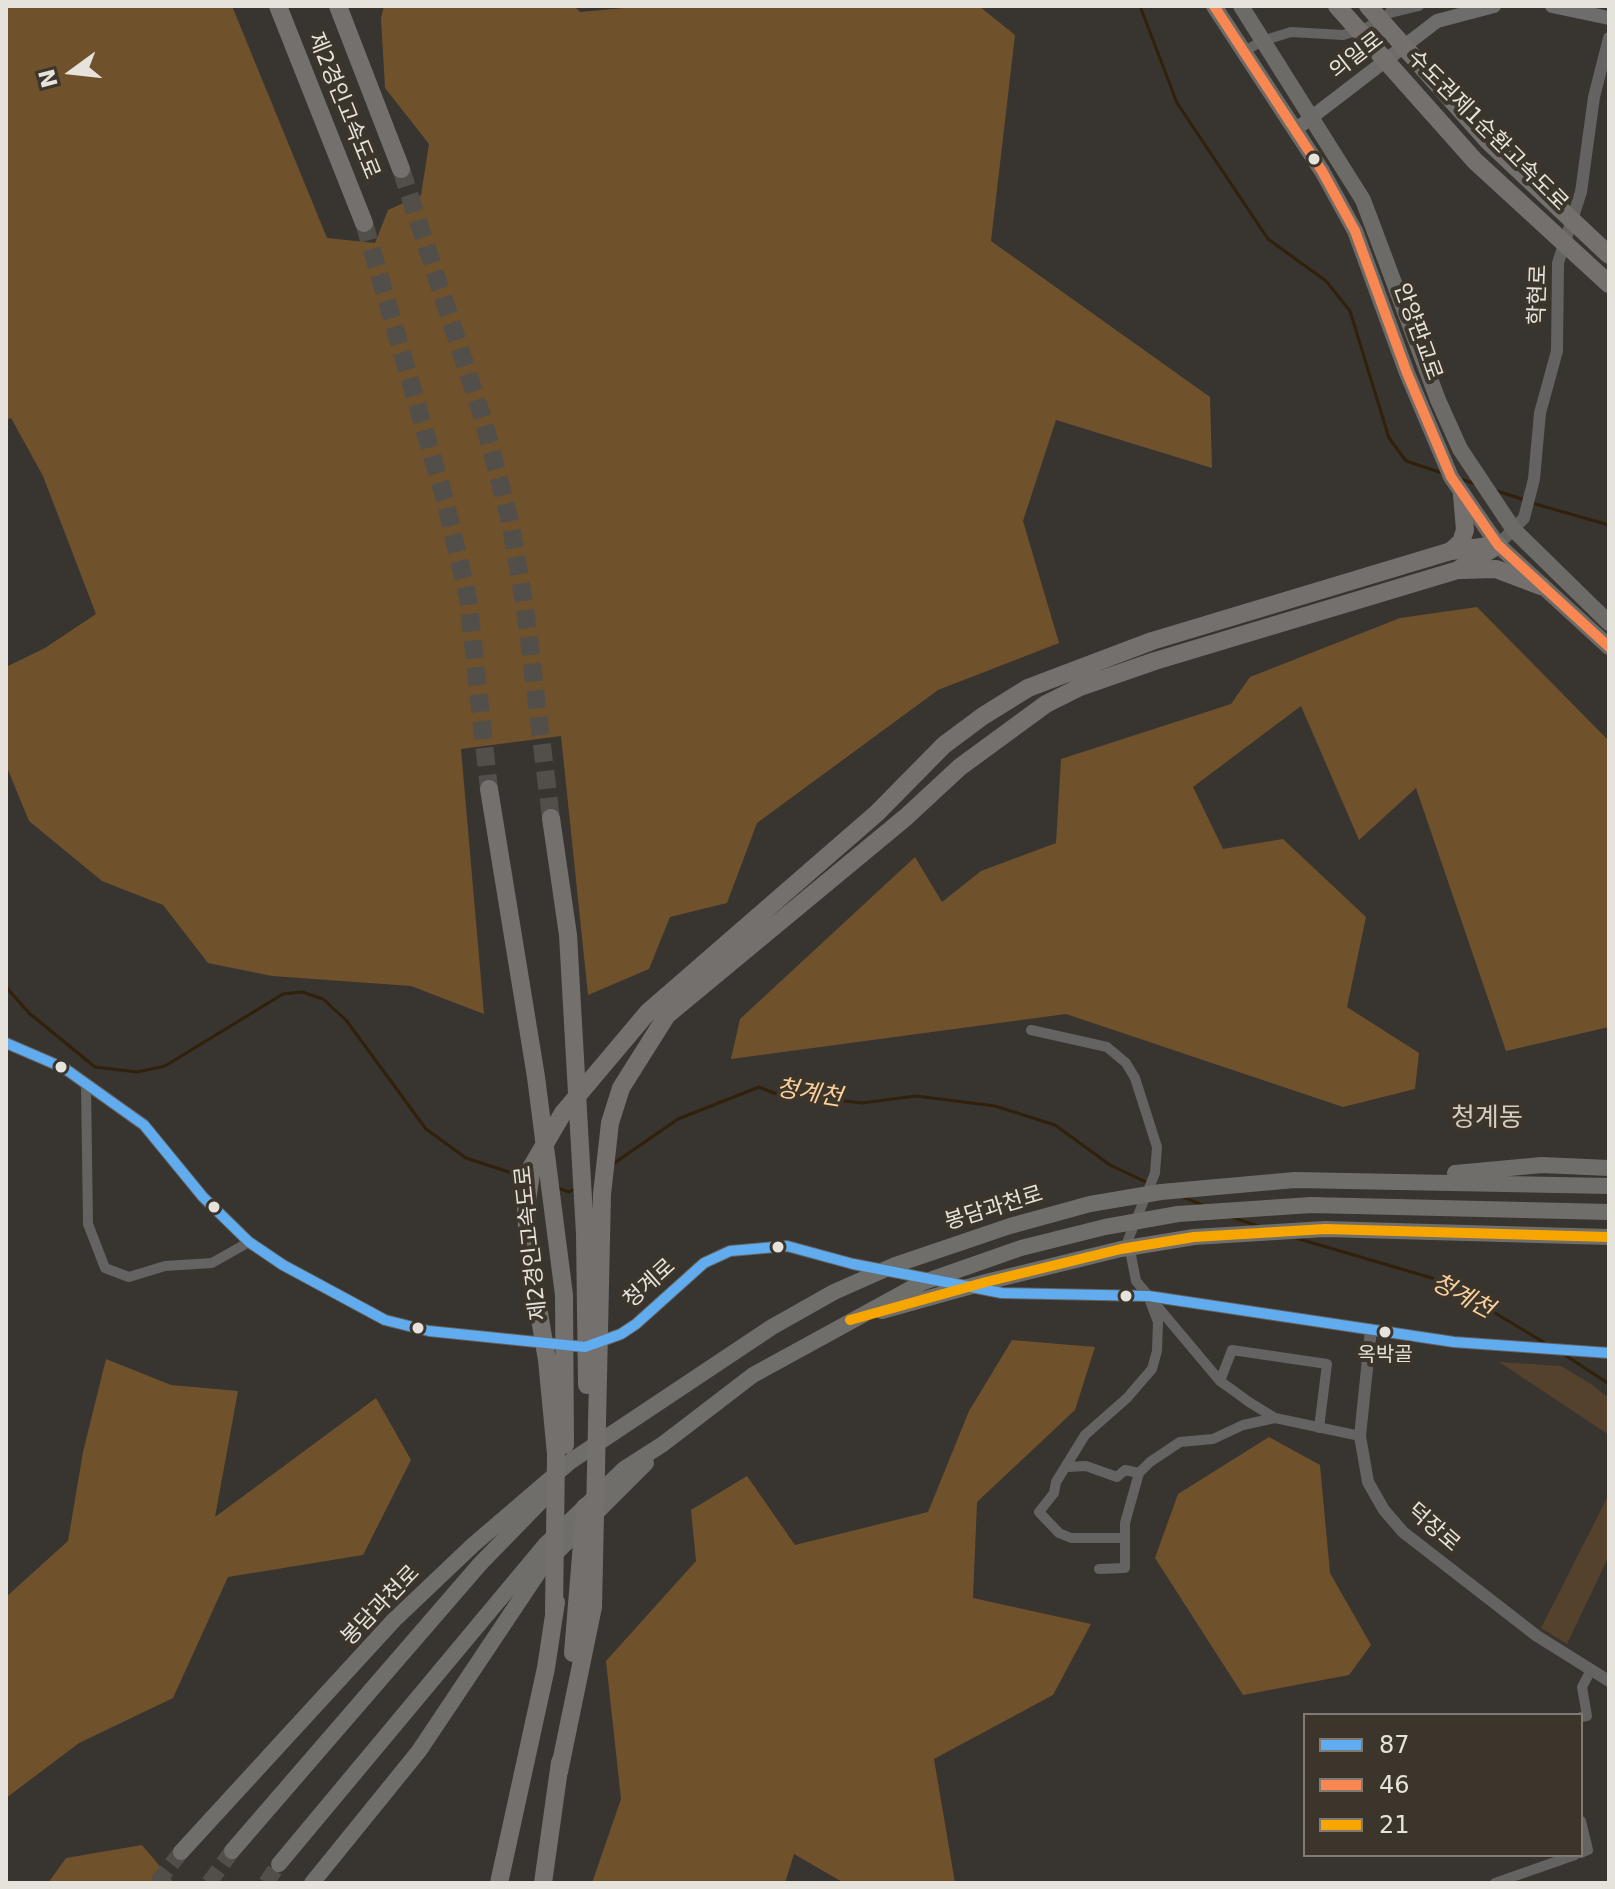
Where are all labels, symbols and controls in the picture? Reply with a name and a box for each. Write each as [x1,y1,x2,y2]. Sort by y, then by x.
street label: 의일로 [1325,27,1389,85]
street label: 제2경인고속도로 [302,29,384,183]
north arrow [32,32,112,112]
street label: 수도권제1순환고속도로 [1401,45,1573,217]
text: N [34,66,63,90]
unlabelled marker [1306,151,1322,167]
street label: 학현로 [1525,264,1553,326]
street label: 안양판교로 [1387,280,1447,384]
unlabelled marker [53,1059,69,1075]
water label: 청계천 [774,1075,844,1113]
district label: 청계동 [1451,1103,1523,1135]
street label: 제2경인고속도로 [511,1164,553,1322]
street label: 봉담과천로 [942,1182,1046,1236]
unlabelled marker [206,1199,222,1215]
unlabelled marker [770,1239,786,1255]
street label: 청계로 [619,1254,681,1314]
water label: 청계천 [1426,1269,1498,1325]
unlabelled marker [1118,1288,1134,1304]
unlabelled marker [410,1320,426,1336]
marker: 옥박골 [1377,1324,1393,1340]
place label: 옥박골 [1357,1344,1413,1368]
street label: 덕장로 [1401,1498,1465,1558]
street label: 봉담과천로 [336,1560,426,1652]
legend [1303,1713,1583,1857]
text: 87 [1379,1731,1410,1759]
text: 46 [1379,1771,1410,1799]
text: 21 [1379,1811,1410,1839]

